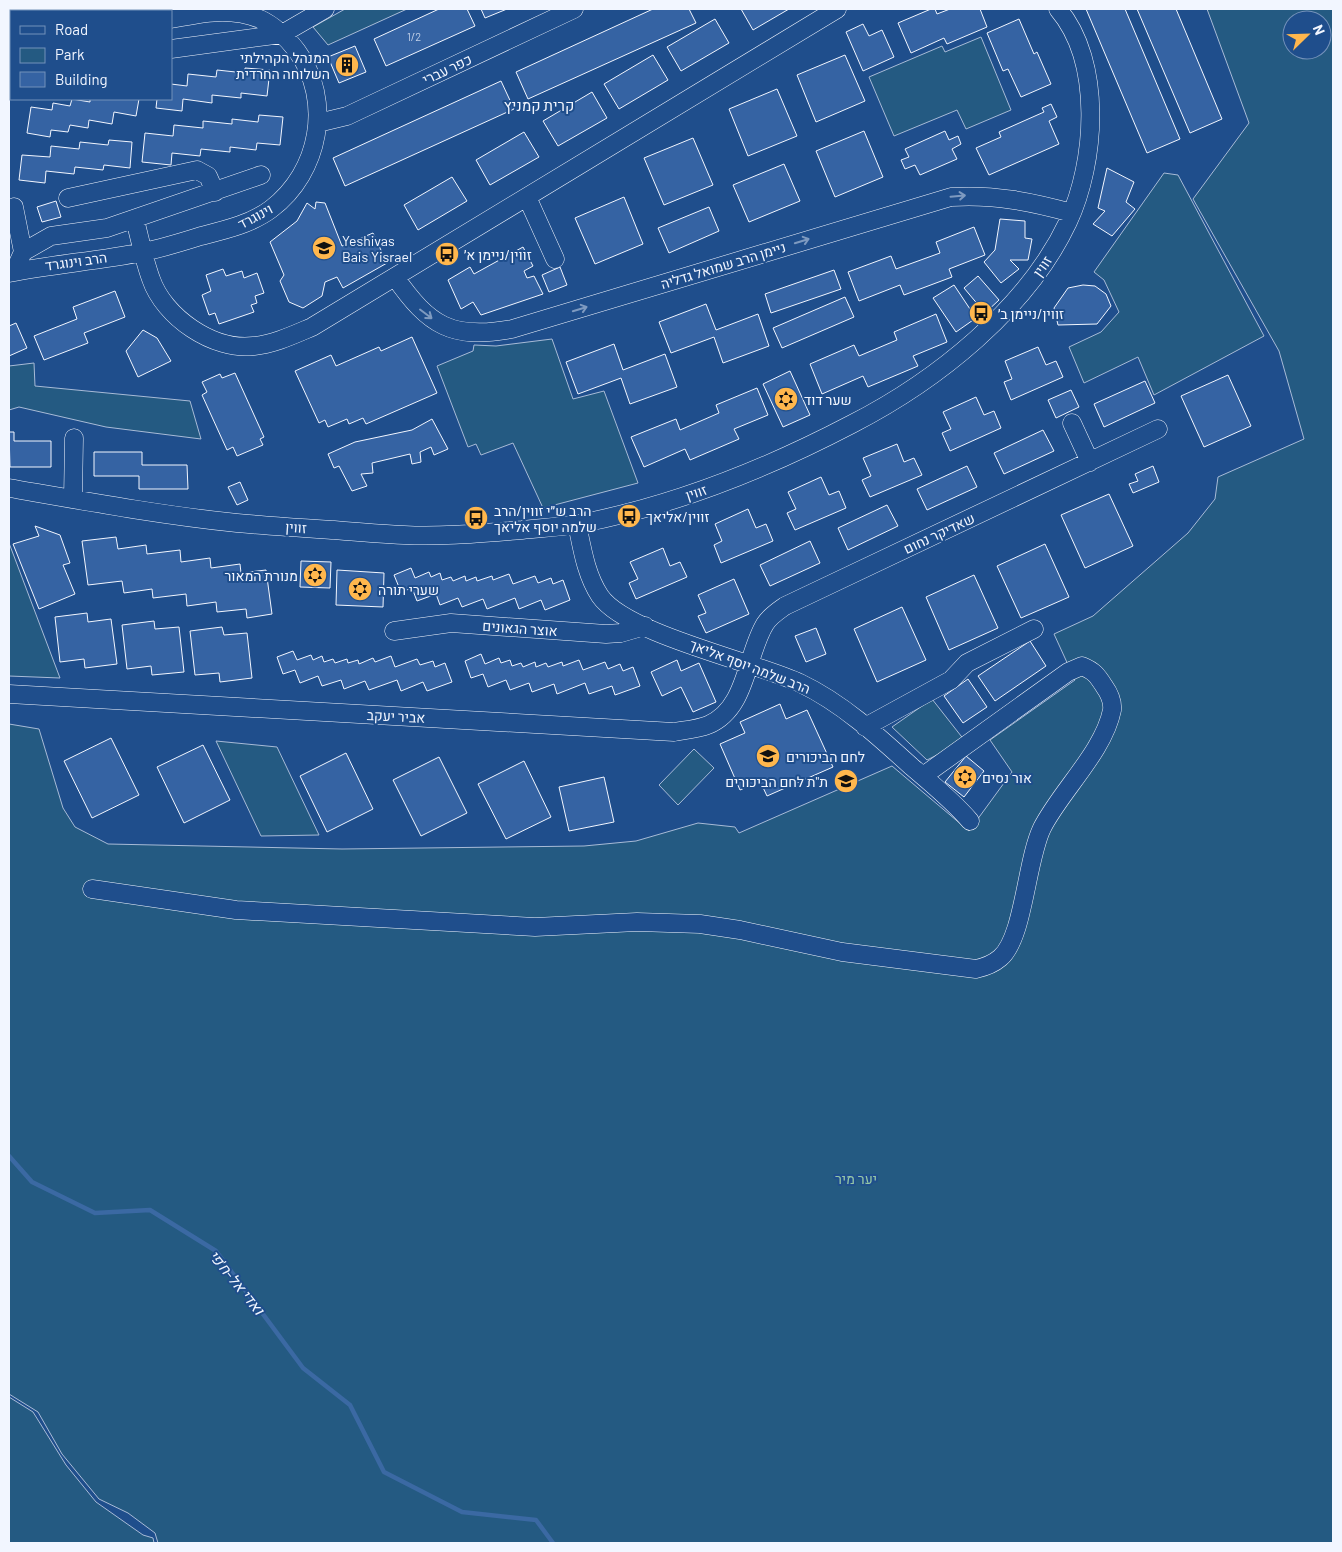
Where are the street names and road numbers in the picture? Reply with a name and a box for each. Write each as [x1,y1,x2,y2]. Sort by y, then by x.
street label: כפר עברי [420,50,474,88]
street label: וינוגרד [235,200,275,232]
street label: ניימן הרב שמואל גדליה [658,238,788,292]
street label: הרב וינוגרד [44,248,108,274]
street label: זווין [1029,252,1055,280]
street label: זווין [683,481,709,503]
street label: שאדיקר נחום [901,509,977,557]
street label: זווין [285,518,307,536]
street label: אוצר הגאונים [482,617,558,639]
street label: הרב שלמה יוסף אליאך [687,635,813,697]
street label: אביר יעקב [366,706,426,726]

